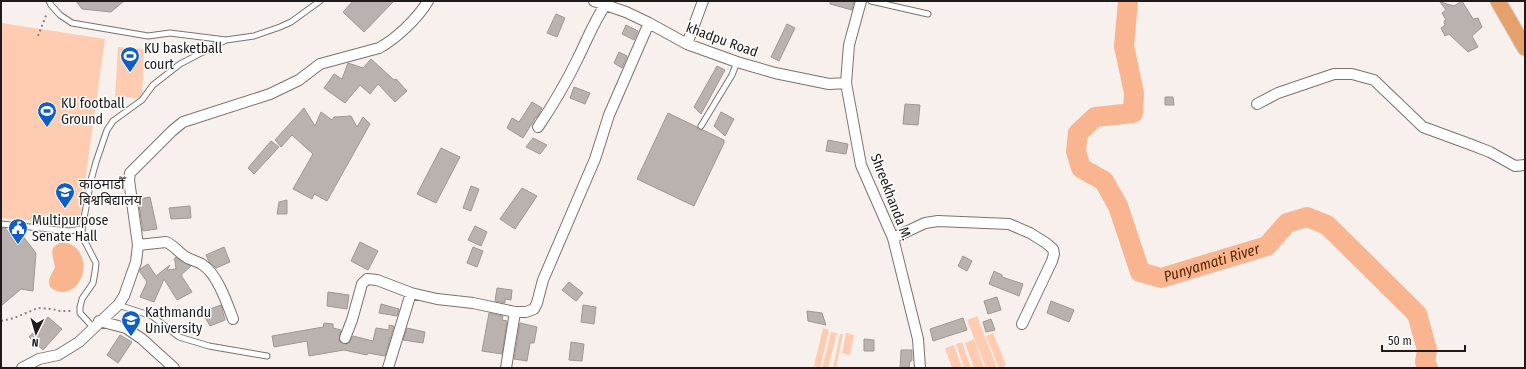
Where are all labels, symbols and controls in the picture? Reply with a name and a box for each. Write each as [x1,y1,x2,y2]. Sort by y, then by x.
street label: khadpu Road [684,19,760,61]
place label: KU basketball court [144,40,223,73]
sports icon: KU basketball court [119,45,141,73]
place label: KU football Ground [61,95,125,128]
sports icon: KU football Ground [36,100,58,128]
street label: Shreekhanda M. [867,151,915,243]
place label: काठमाडौँ बिश्वबिद्यालय [79,176,143,209]
school or university icon: काठमाडौँ बिश्वबिद्यालय [54,181,76,209]
place label: Multipurpose Senate Hall [32,212,109,245]
public building icon: Multipurpose Senate Hall [7,217,29,245]
water label: Punyamati River [1161,239,1263,286]
place label: Kathmandu University [145,304,211,337]
school or university icon: Kathmandu University [120,309,142,337]
north arrow [16,313,56,353]
scale bar [1382,327,1465,353]
text: 50 m [1388,334,1412,348]
text: N [31,336,39,349]

